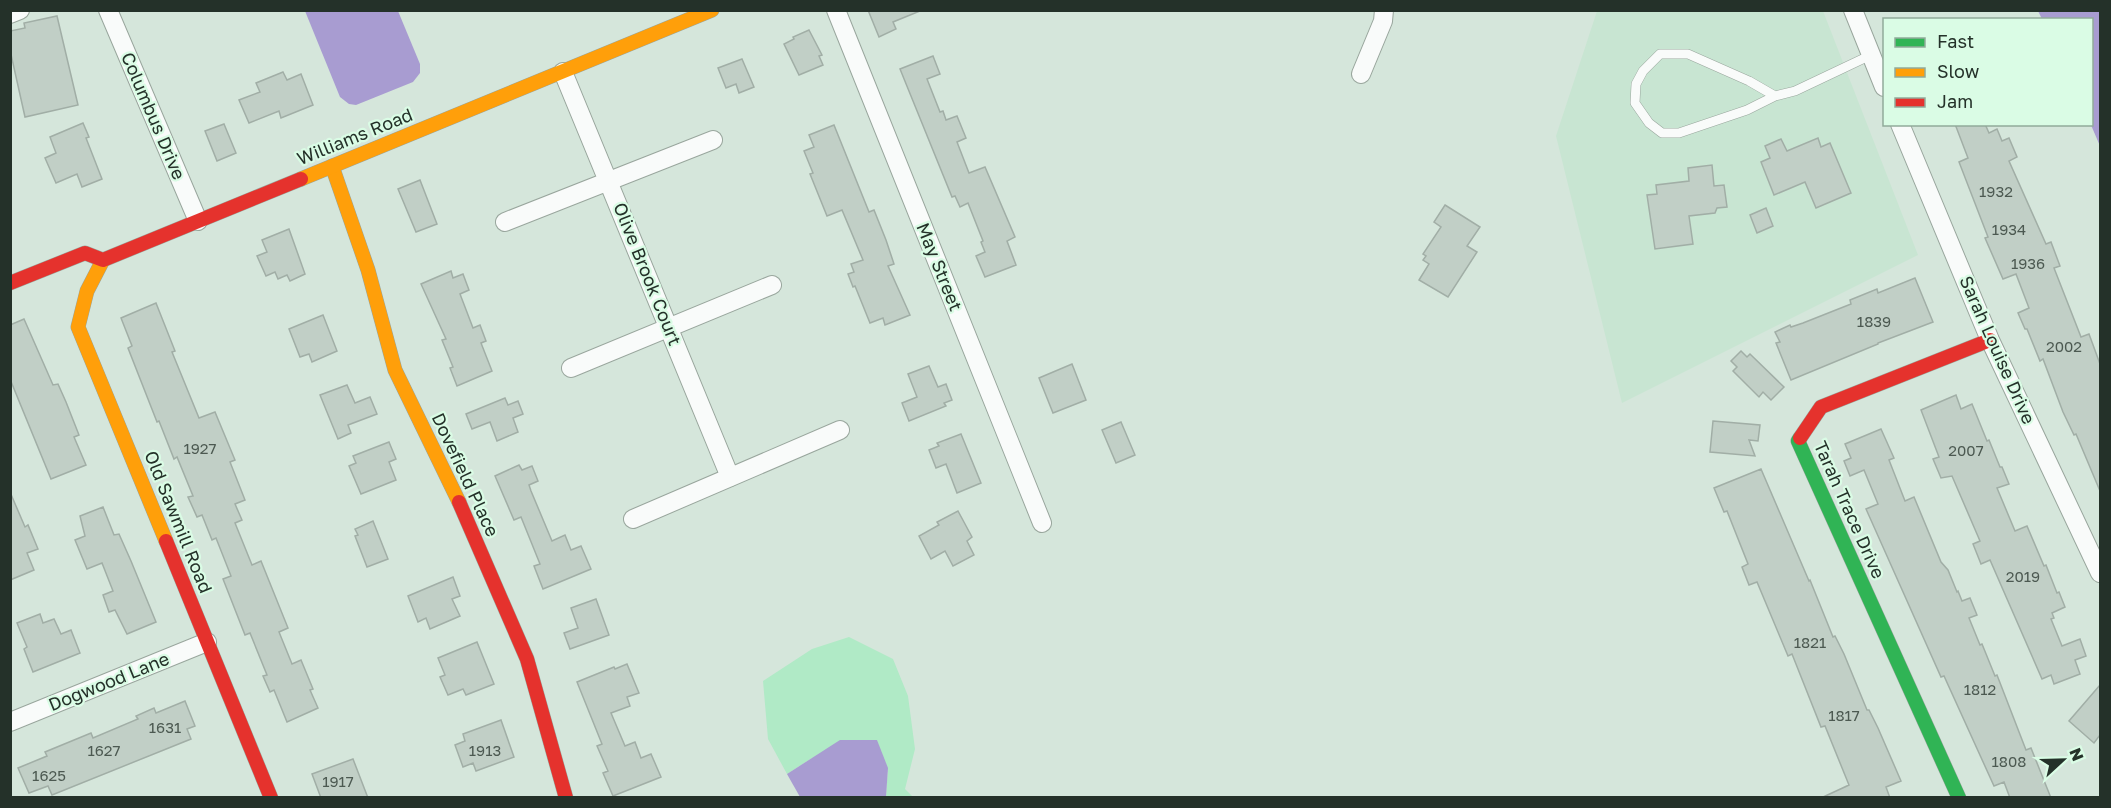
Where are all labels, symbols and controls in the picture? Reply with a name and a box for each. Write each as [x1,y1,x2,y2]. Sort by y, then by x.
legend [1883,18,2093,126]
text: Fast [1937,30,1974,52]
street label: Columbus Drive [117,49,191,183]
text: Slow [1937,60,1980,82]
text: Jam [1937,90,1973,112]
street label: Williams Road [294,103,416,169]
house number: 1932 [1979,182,2013,200]
street label: Olive Brook Court [609,199,687,348]
street label: May Street [912,219,968,314]
house number: 1934 [1992,220,2026,238]
house number: 1936 [2011,254,2045,272]
street label: Sarah Louise Drive [1955,272,2040,427]
house number: 1839 [1857,312,1891,330]
house number: 2002 [2046,337,2082,355]
street label: Dovefield Place [428,409,504,540]
street label: Tarah Trace Drive [1810,437,1890,582]
house number: 1927 [183,439,217,457]
house number: 2007 [1948,441,1984,459]
street label: Old Sawmill Road [140,447,217,596]
house number: 2019 [2006,567,2040,585]
house number: 1821 [1794,633,1826,651]
street label: Dogwood Lane [45,647,172,715]
house number: 1812 [1964,680,1996,698]
house number: 1817 [1828,706,1860,724]
house number: 1631 [149,718,181,736]
north arrow [2033,730,2093,790]
house number: 1627 [87,741,121,759]
house number: 1913 [469,741,501,759]
text: N [2065,745,2088,764]
house number: 1808 [1992,752,2026,770]
house number: 1625 [32,766,66,784]
house number: 1917 [322,772,354,790]

